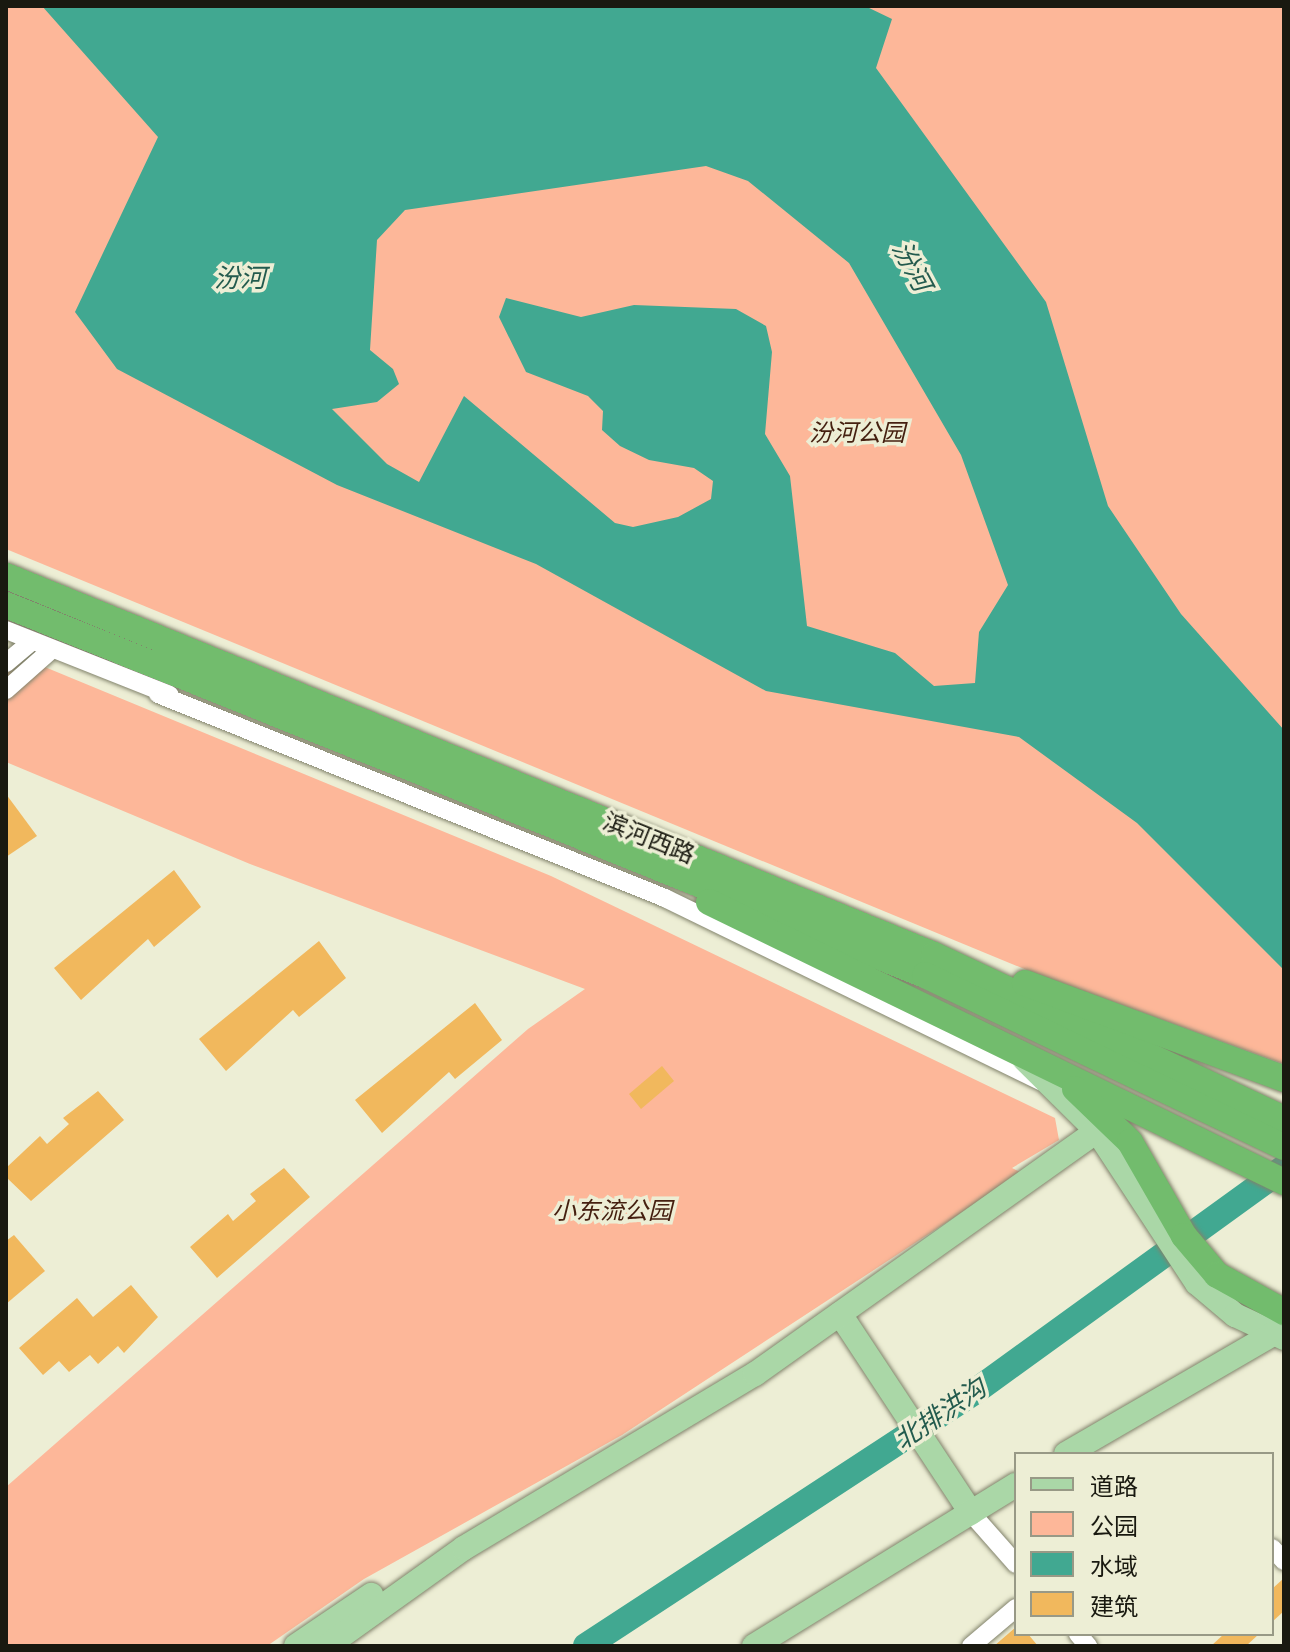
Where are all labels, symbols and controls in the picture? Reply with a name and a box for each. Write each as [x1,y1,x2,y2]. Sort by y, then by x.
water label: 汾河 [886,236,938,296]
water label: 汾河 [214,262,266,294]
park label: 汾河公园 [809,419,905,447]
street label: 滨河西路 [599,807,699,869]
park label: 小东流公园 [552,1197,672,1225]
water label: 北排洪沟 [888,1372,992,1456]
legend [1014,1452,1274,1636]
text: 道路 [1090,1471,1138,1502]
text: 公园 [1090,1511,1138,1542]
text: 水域 [1090,1551,1138,1582]
text: 建筑 [1090,1591,1138,1622]

